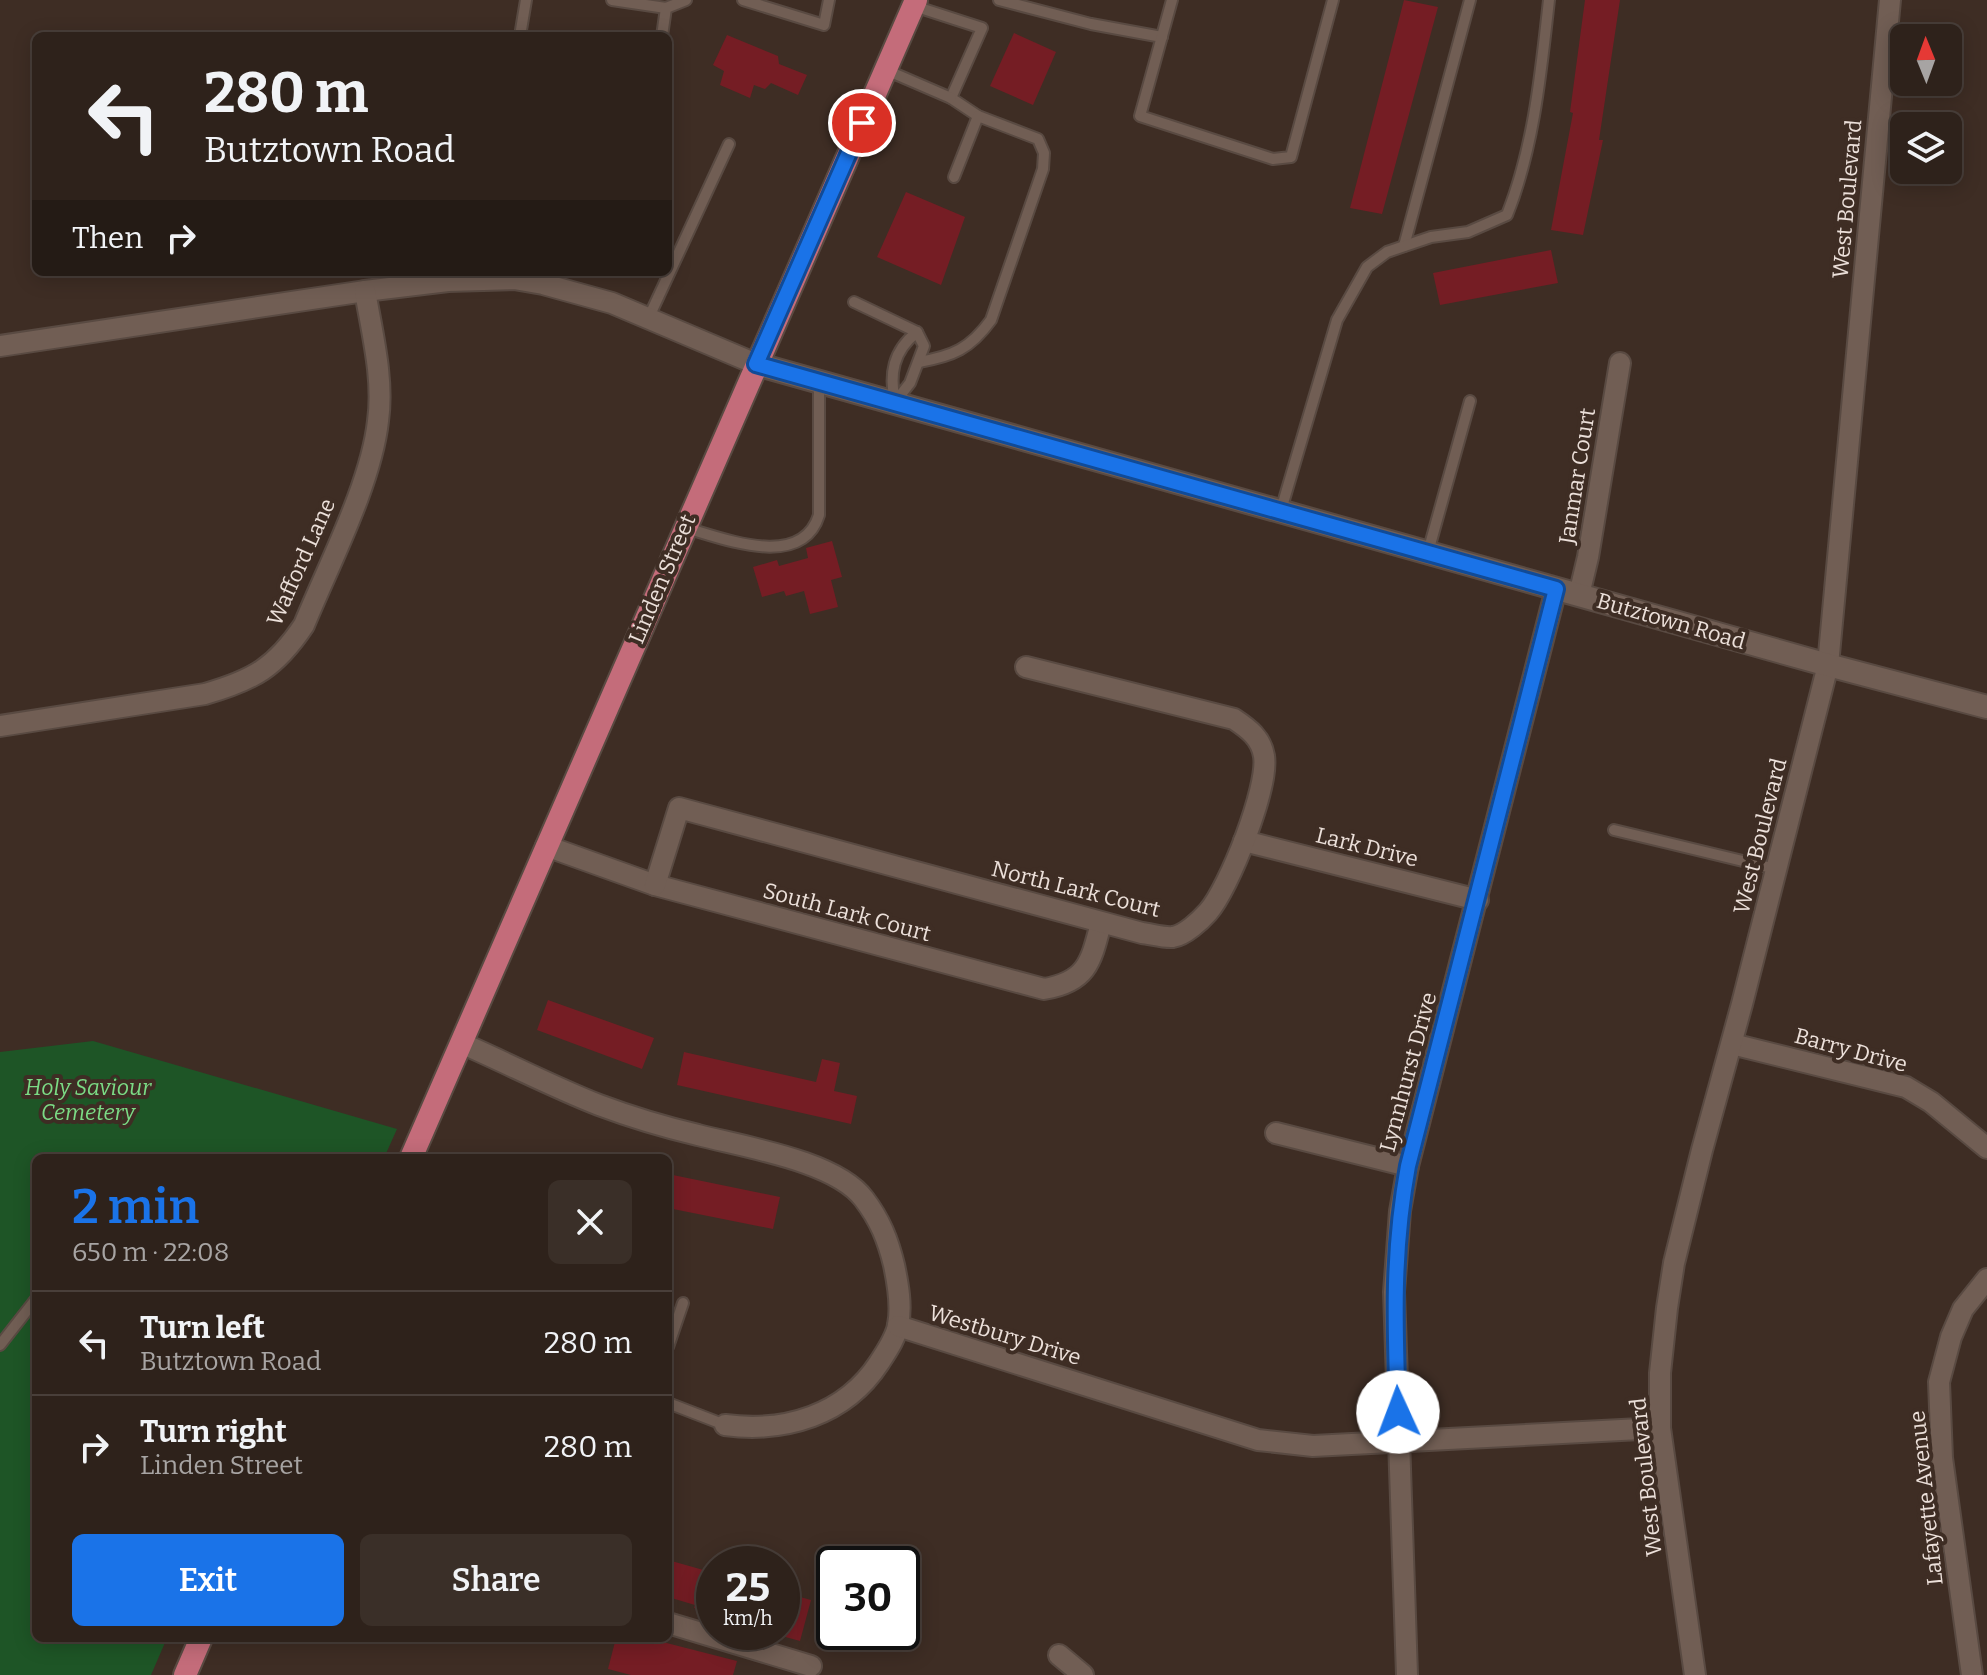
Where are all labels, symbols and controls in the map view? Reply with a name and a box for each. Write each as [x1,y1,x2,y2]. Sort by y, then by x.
north arrow [1890,24,1962,96]
map controls [1890,24,1962,184]
text: 280 m [204,60,368,127]
icon: left [72,64,176,168]
pin [828,89,896,157]
icon: arrive [840,101,884,145]
button: layers [1890,112,1962,184]
street label: West Boulevard [1827,118,1867,280]
text: Butztown Road [204,128,455,172]
icon: right [159,216,203,260]
text: Then [72,220,143,256]
street label: Janmar Court [1553,406,1601,547]
street label: Wafford Lane [261,494,341,630]
street label: Linden Street [623,510,701,648]
street label: Butztown Road [1594,587,1748,655]
street label: West Boulevard [1728,755,1792,917]
street label: Lark Drive [1313,821,1421,873]
street label: North Lark Court [989,855,1163,923]
street label: South Lark Court [760,877,934,947]
street label: Lynnhurst Drive [1374,989,1442,1155]
street label: Barry Drive [1792,1022,1910,1078]
park label: Holy Saviour Cemetery [25,1074,152,1126]
text: 2 min [72,1178,199,1236]
button: close [548,1180,632,1264]
text: 650 m · 22:08 [72,1237,229,1268]
street label: Westbury Drive [926,1299,1084,1371]
text: Turn left [140,1310,265,1346]
icon: left [72,1321,116,1365]
text: 280 m [544,1325,632,1361]
text: Butztown Road [140,1346,321,1377]
position arrow [1356,1370,1440,1454]
street label: West Boulevard [1624,1396,1668,1558]
street label: Lafayette Avenue [1903,1409,1949,1587]
text: Turn right [140,1414,287,1450]
icon: right [72,1425,116,1469]
text: 280 m [544,1429,632,1465]
text: Linden Street [140,1450,303,1481]
button: Exit [72,1534,344,1626]
button: Share [360,1534,632,1626]
speed limit sign: 30 [816,1546,920,1650]
text: 25 [726,1564,770,1612]
text: km/h [723,1606,773,1630]

